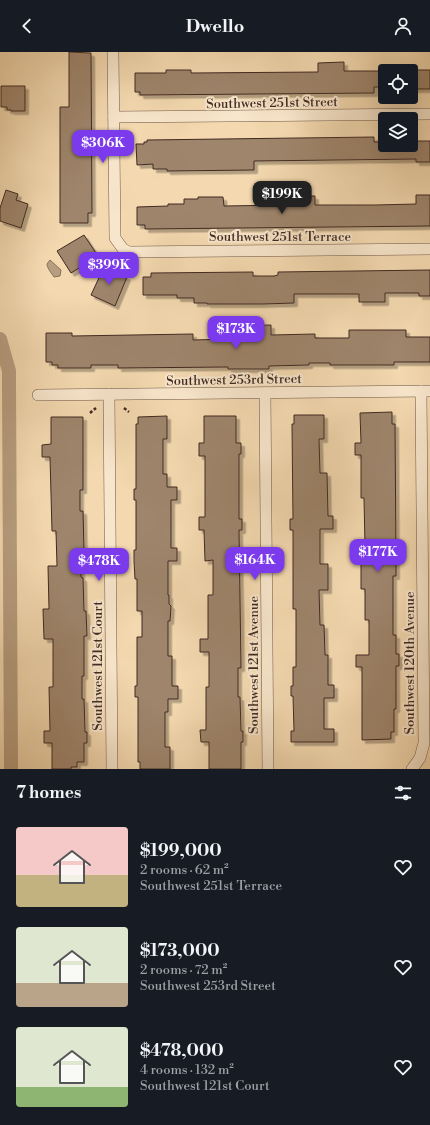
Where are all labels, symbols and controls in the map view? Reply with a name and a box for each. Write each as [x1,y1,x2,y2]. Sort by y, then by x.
icon: back [16,15,38,37]
text: Dwello [186,15,244,38]
icon: person [392,15,414,37]
map controls [378,64,418,152]
button: locate [378,64,418,104]
street label: Southwest 251st Street [206,94,338,112]
button: layers [378,112,418,152]
pin: $306K [75,130,131,164]
text: $306K [81,135,125,151]
pin: $199K [254,181,310,215]
text: $199K [262,186,302,202]
street label: Southwest 251st Terrace [209,229,351,245]
pin: $399K [81,252,137,286]
text: $399K [88,257,130,273]
pin: $173K [208,316,264,350]
text: $173K [216,321,256,337]
street label: Southwest 253rd Street [166,371,302,389]
pin: $177K [350,539,406,573]
text: $177K [359,544,397,560]
pin: $164K [227,547,283,581]
pin: $478K [71,548,127,582]
text: $164K [234,552,276,568]
text: $478K [78,553,120,569]
street label: Southwest 120th Avenue [402,591,418,735]
street label: Southwest 121st Avenue [246,596,262,734]
street label: Southwest 121st Court [90,601,106,731]
text: 7 homes [16,782,81,804]
icon: filters [392,782,414,804]
text: $199,000 [140,840,222,862]
icon: home [48,843,96,891]
icon: heart [392,856,414,878]
text: 2 rooms · 62 m² [140,862,229,878]
text: Southwest 251st Terrace [140,878,282,894]
text: $173,000 [140,940,220,962]
icon: home [48,943,96,991]
icon: heart [392,956,414,978]
text: 2 rooms · 72 m² [140,962,227,978]
text: Southwest 253rd Street [140,978,276,994]
text: $478,000 [140,1040,224,1062]
icon: home [48,1043,96,1091]
icon: heart [392,1056,414,1078]
text: 4 rooms · 132 m² [140,1062,234,1078]
text: Southwest 121st Court [140,1078,269,1094]

